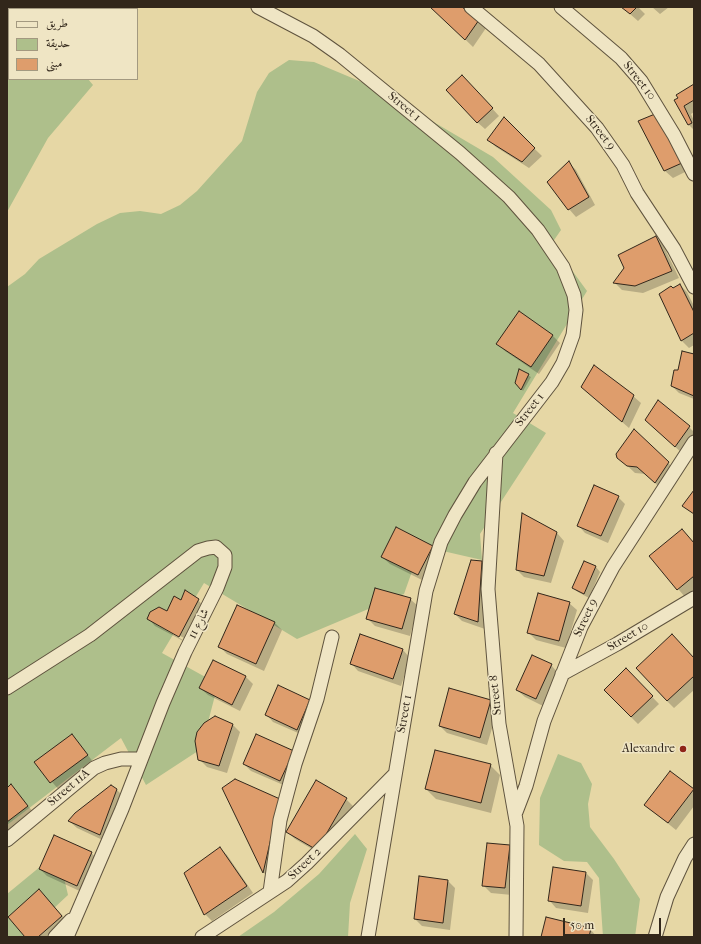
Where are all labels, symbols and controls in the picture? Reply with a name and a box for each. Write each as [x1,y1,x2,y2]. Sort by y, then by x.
legend [8,8,138,80]
text: طريق [46,16,68,30]
text: حديقة [46,36,70,50]
text: مبنى [46,56,62,70]
street label: Street 10 [619,59,659,103]
street label: Street 1 [385,89,423,125]
street label: Street 9 [582,113,618,153]
street label: Street 1 [512,390,548,430]
street label: Street 9 [571,597,601,639]
street label: شارع 11 [185,606,213,642]
street label: Street 10 [605,619,651,655]
street label: Street 8 [487,674,505,716]
street label: Street 1 [395,694,415,734]
place label: Alexandre [622,742,675,756]
marker: Alexandre [678,744,688,754]
street label: Street 11A [45,766,93,810]
street label: Street 2 [285,845,325,883]
scale bar [565,910,663,936]
text: 50 m [570,918,594,932]

